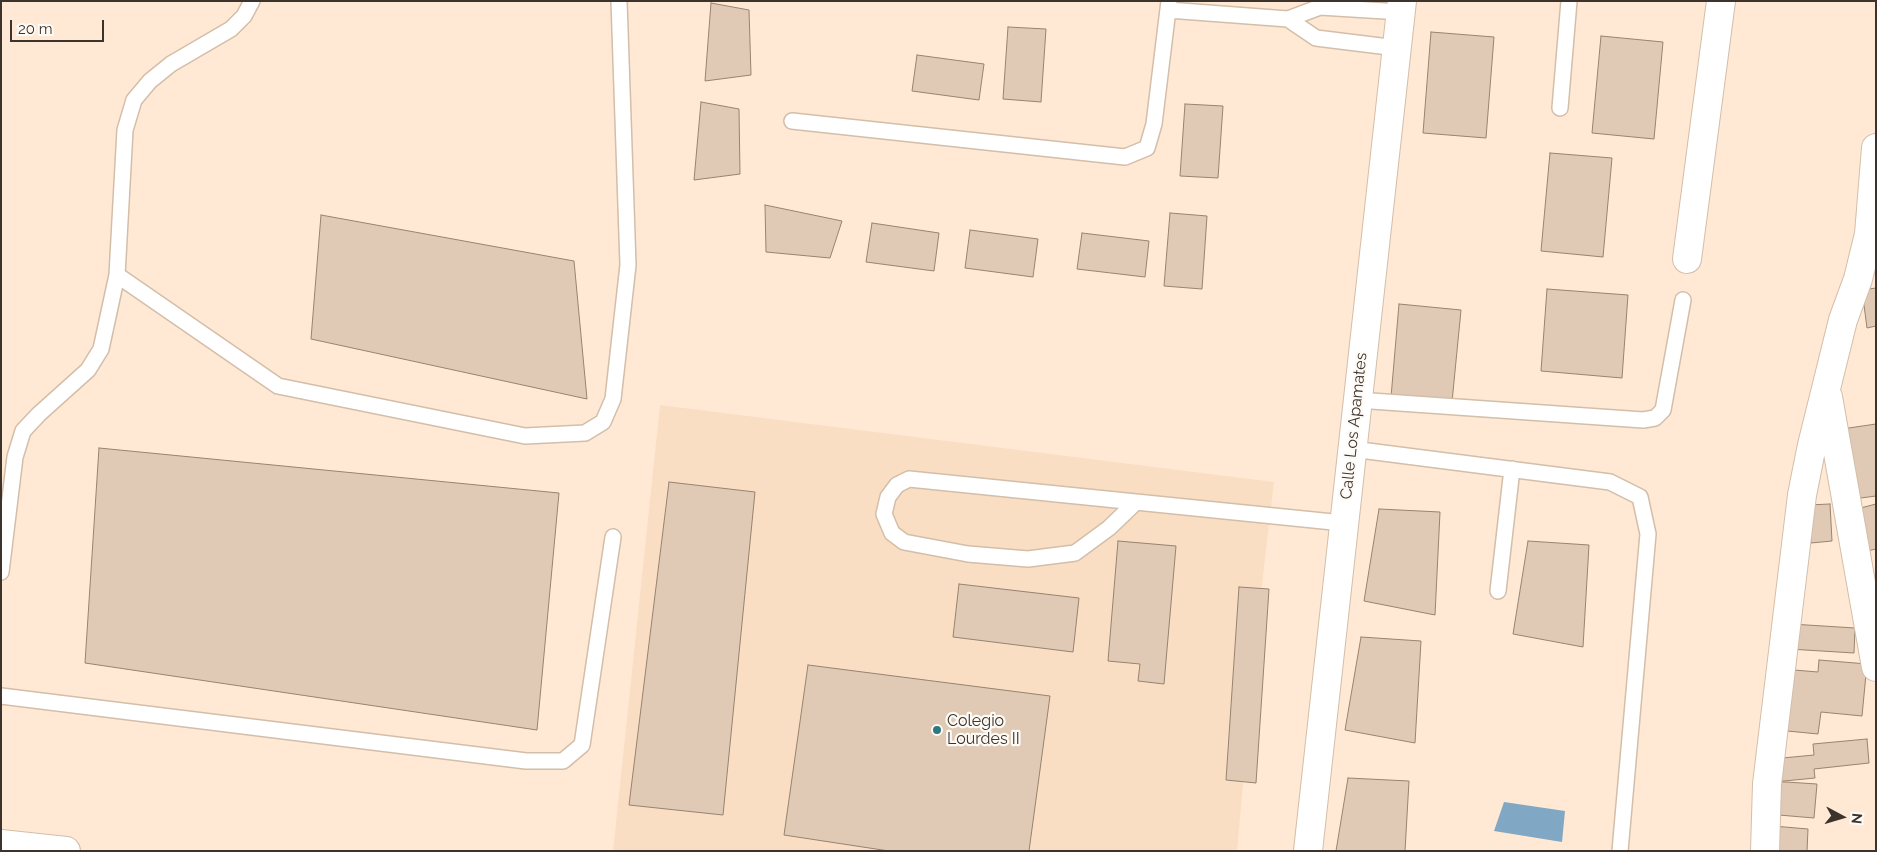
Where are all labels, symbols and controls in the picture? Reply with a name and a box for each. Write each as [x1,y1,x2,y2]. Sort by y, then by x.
scale bar [12,10,106,42]
text: 20 m [18,20,53,38]
street label: Calle Los Apamates [1337,352,1371,500]
place label: Colegio Lourdes II [947,711,1020,749]
marker: Colegio Lourdes II [931,724,943,736]
north arrow [1817,792,1867,842]
text: N [1848,812,1865,825]

